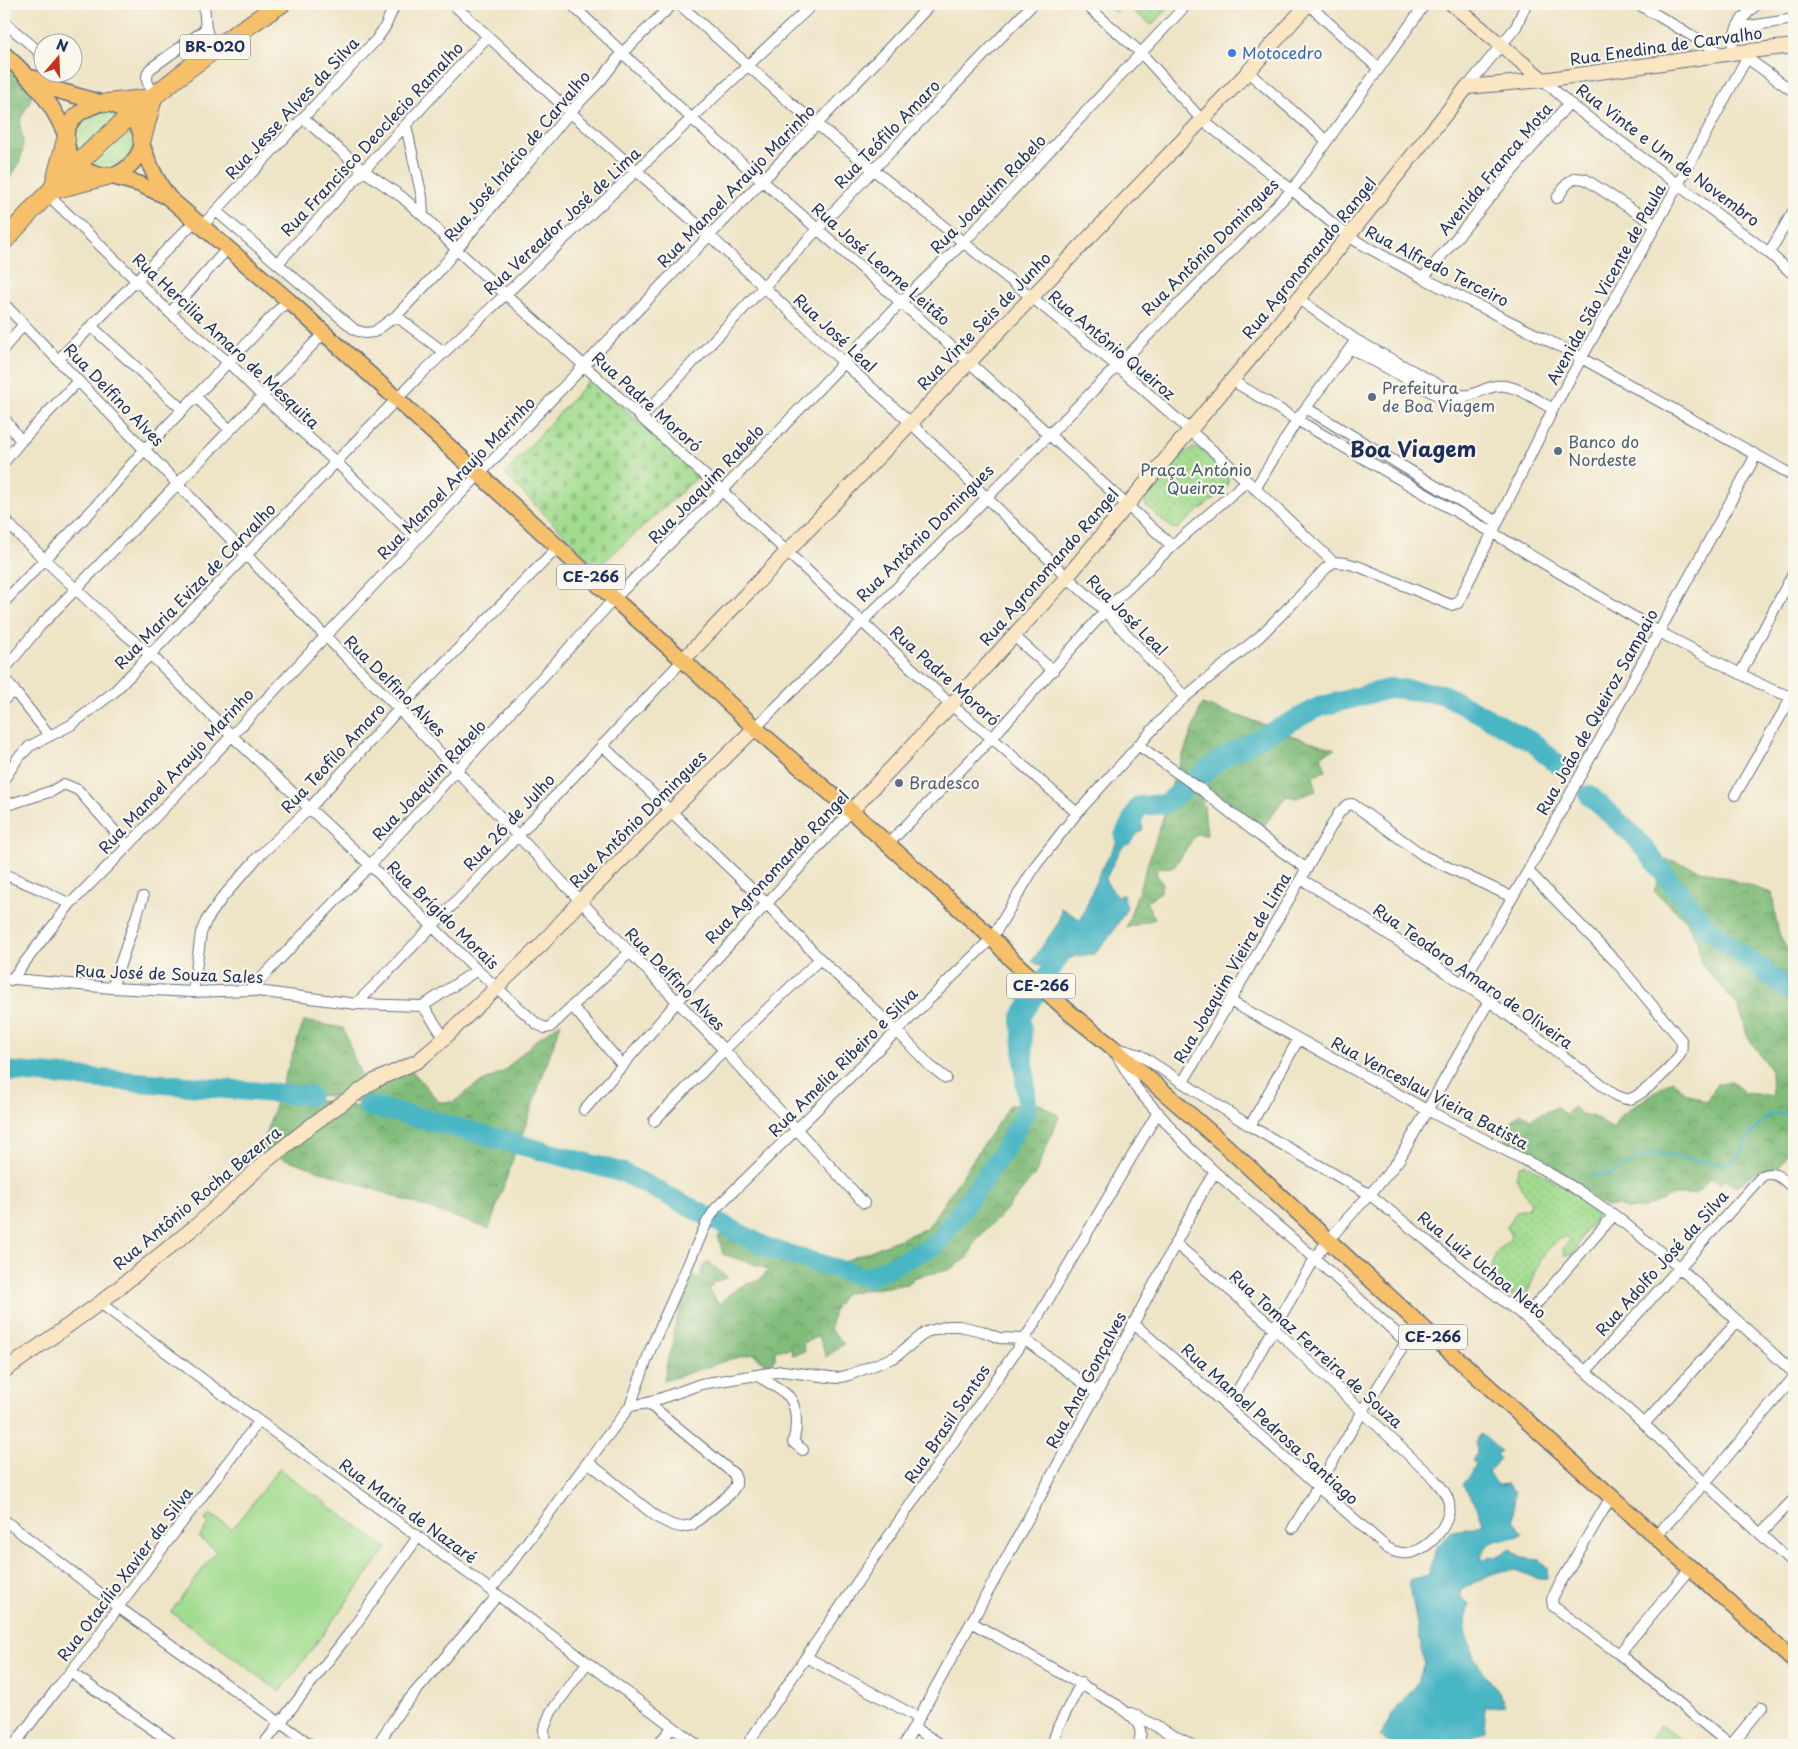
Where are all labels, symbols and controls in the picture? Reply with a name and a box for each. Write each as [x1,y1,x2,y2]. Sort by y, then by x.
street label: Rua Enedina de Carvalho [1568,20,1764,70]
street label: Rua Jesse Alves da Silva [219,31,364,184]
north arrow [32,32,82,82]
text: N [54,34,71,57]
road number: BR-020 [180,34,250,60]
street label: Rua Francisco Deoclecio Ramalho [274,36,468,241]
place label: Motocedro [1242,40,1323,64]
marker: Motocedro [1226,47,1238,59]
street label: Rua José Inácio de Carvalho [437,65,595,246]
street label: Rua Teófilo Amaro [828,73,945,193]
street label: Rua Vinte e Um de Novembro [1572,77,1765,231]
street label: Avenida Franca Mota [1432,97,1557,240]
street label: Rua Manoel Araujo Marinho [651,98,820,272]
street label: Rua Joaquim Rabelo [924,128,1051,258]
street label: Rua Vereador José de Lima [477,141,645,300]
street label: Rua Agronomando Rangel [1235,171,1381,343]
street label: Rua Antônio Domingues [1135,172,1284,321]
street label: Avenida São Vicente de Paula [1540,178,1671,389]
street label: Rua José Leorne Leitão [807,196,956,330]
street label: Rua Alfredo Terceiro [1361,218,1514,312]
street label: Rua Vinte Seis de Junho [911,246,1056,395]
street label: Rua Hercilia Amaro de Mesquita [128,247,326,434]
street label: Rua Antônio Queiroz [1044,284,1182,405]
street label: Rua José Leal [789,287,883,377]
street label: Rua Delfino Alves [59,337,170,451]
street label: Rua Padre Mororó [588,345,708,457]
place label: Prefeitura de Boa Viagem [1382,375,1495,417]
street label: Rua Manoel Araujo Marinho [371,390,540,564]
marker: Prefeitura de Boa Viagem [1366,391,1378,403]
street label: Rua Joaquim Rabelo [642,418,769,548]
place label: Banco do Nordeste [1568,429,1639,471]
district label: Boa Viagem [1350,432,1476,464]
marker: Banco do Nordeste [1552,445,1564,457]
park label: Praça António Queiroz [1140,457,1252,499]
street label: Rua Antônio Domingues [850,458,999,607]
street label: Rua Agronomando Rangel [973,482,1124,650]
street label: Rua Maria Eviza de Carvalho [108,497,280,674]
road number: CE-266 [557,564,625,590]
street label: Rua José Leal [1082,568,1174,660]
street label: Rua João de Queiroz Sampaio [1529,604,1663,819]
street label: Rua Padre Mororó [886,619,1006,731]
street label: Rua Delfino Alves [340,629,452,741]
street label: Rua Manoel Araujo Marinho [92,682,259,858]
street label: Rua Teofilo Amaro [275,697,390,818]
street label: Rua Joaquim Rabelo [366,713,491,845]
street label: Rua Antônio Domingues [563,744,712,893]
street label: Rua 26 de Julho [457,768,560,875]
place label: Bradesco [909,770,980,794]
marker: Bradesco [893,777,905,789]
street label: Rua Agronomando Rangel [699,784,854,948]
street label: Rua Brígido Morais [382,854,505,974]
street label: Rua Joaquim Vieira de Lima [1167,867,1296,1067]
street label: Rua Teodoro Amaro de Oliveira [1369,897,1579,1054]
street label: Rua Delfino Alves [620,921,731,1035]
street label: Rua José de Souza Sales [74,958,264,988]
road number: CE-266 [1007,974,1075,998]
street label: Rua Amelia Ribeiro e Silva [762,981,922,1141]
street label: Rua Venceslau Vieira Batista [1327,1030,1534,1155]
street label: Rua Antônio Rocha Bezerra [107,1120,286,1275]
street label: Rua Adolfo José da Silva [1589,1184,1734,1341]
street label: Rua Luiz Uchoa Neto [1413,1205,1552,1324]
street label: Rua Tomaz Ferreira de Souza [1225,1264,1409,1433]
street label: Rua Ana Gonçalves [1039,1307,1131,1452]
road number: CE-266 [1399,1324,1467,1350]
street label: Rua Manoel Pedrosa Santiago [1177,1337,1365,1510]
street label: Rua Brasil Santos [897,1359,995,1488]
street label: Rua Maria de Nazaré [335,1452,482,1568]
street label: Rua Otacílio Xavier da Silva [51,1481,198,1665]

